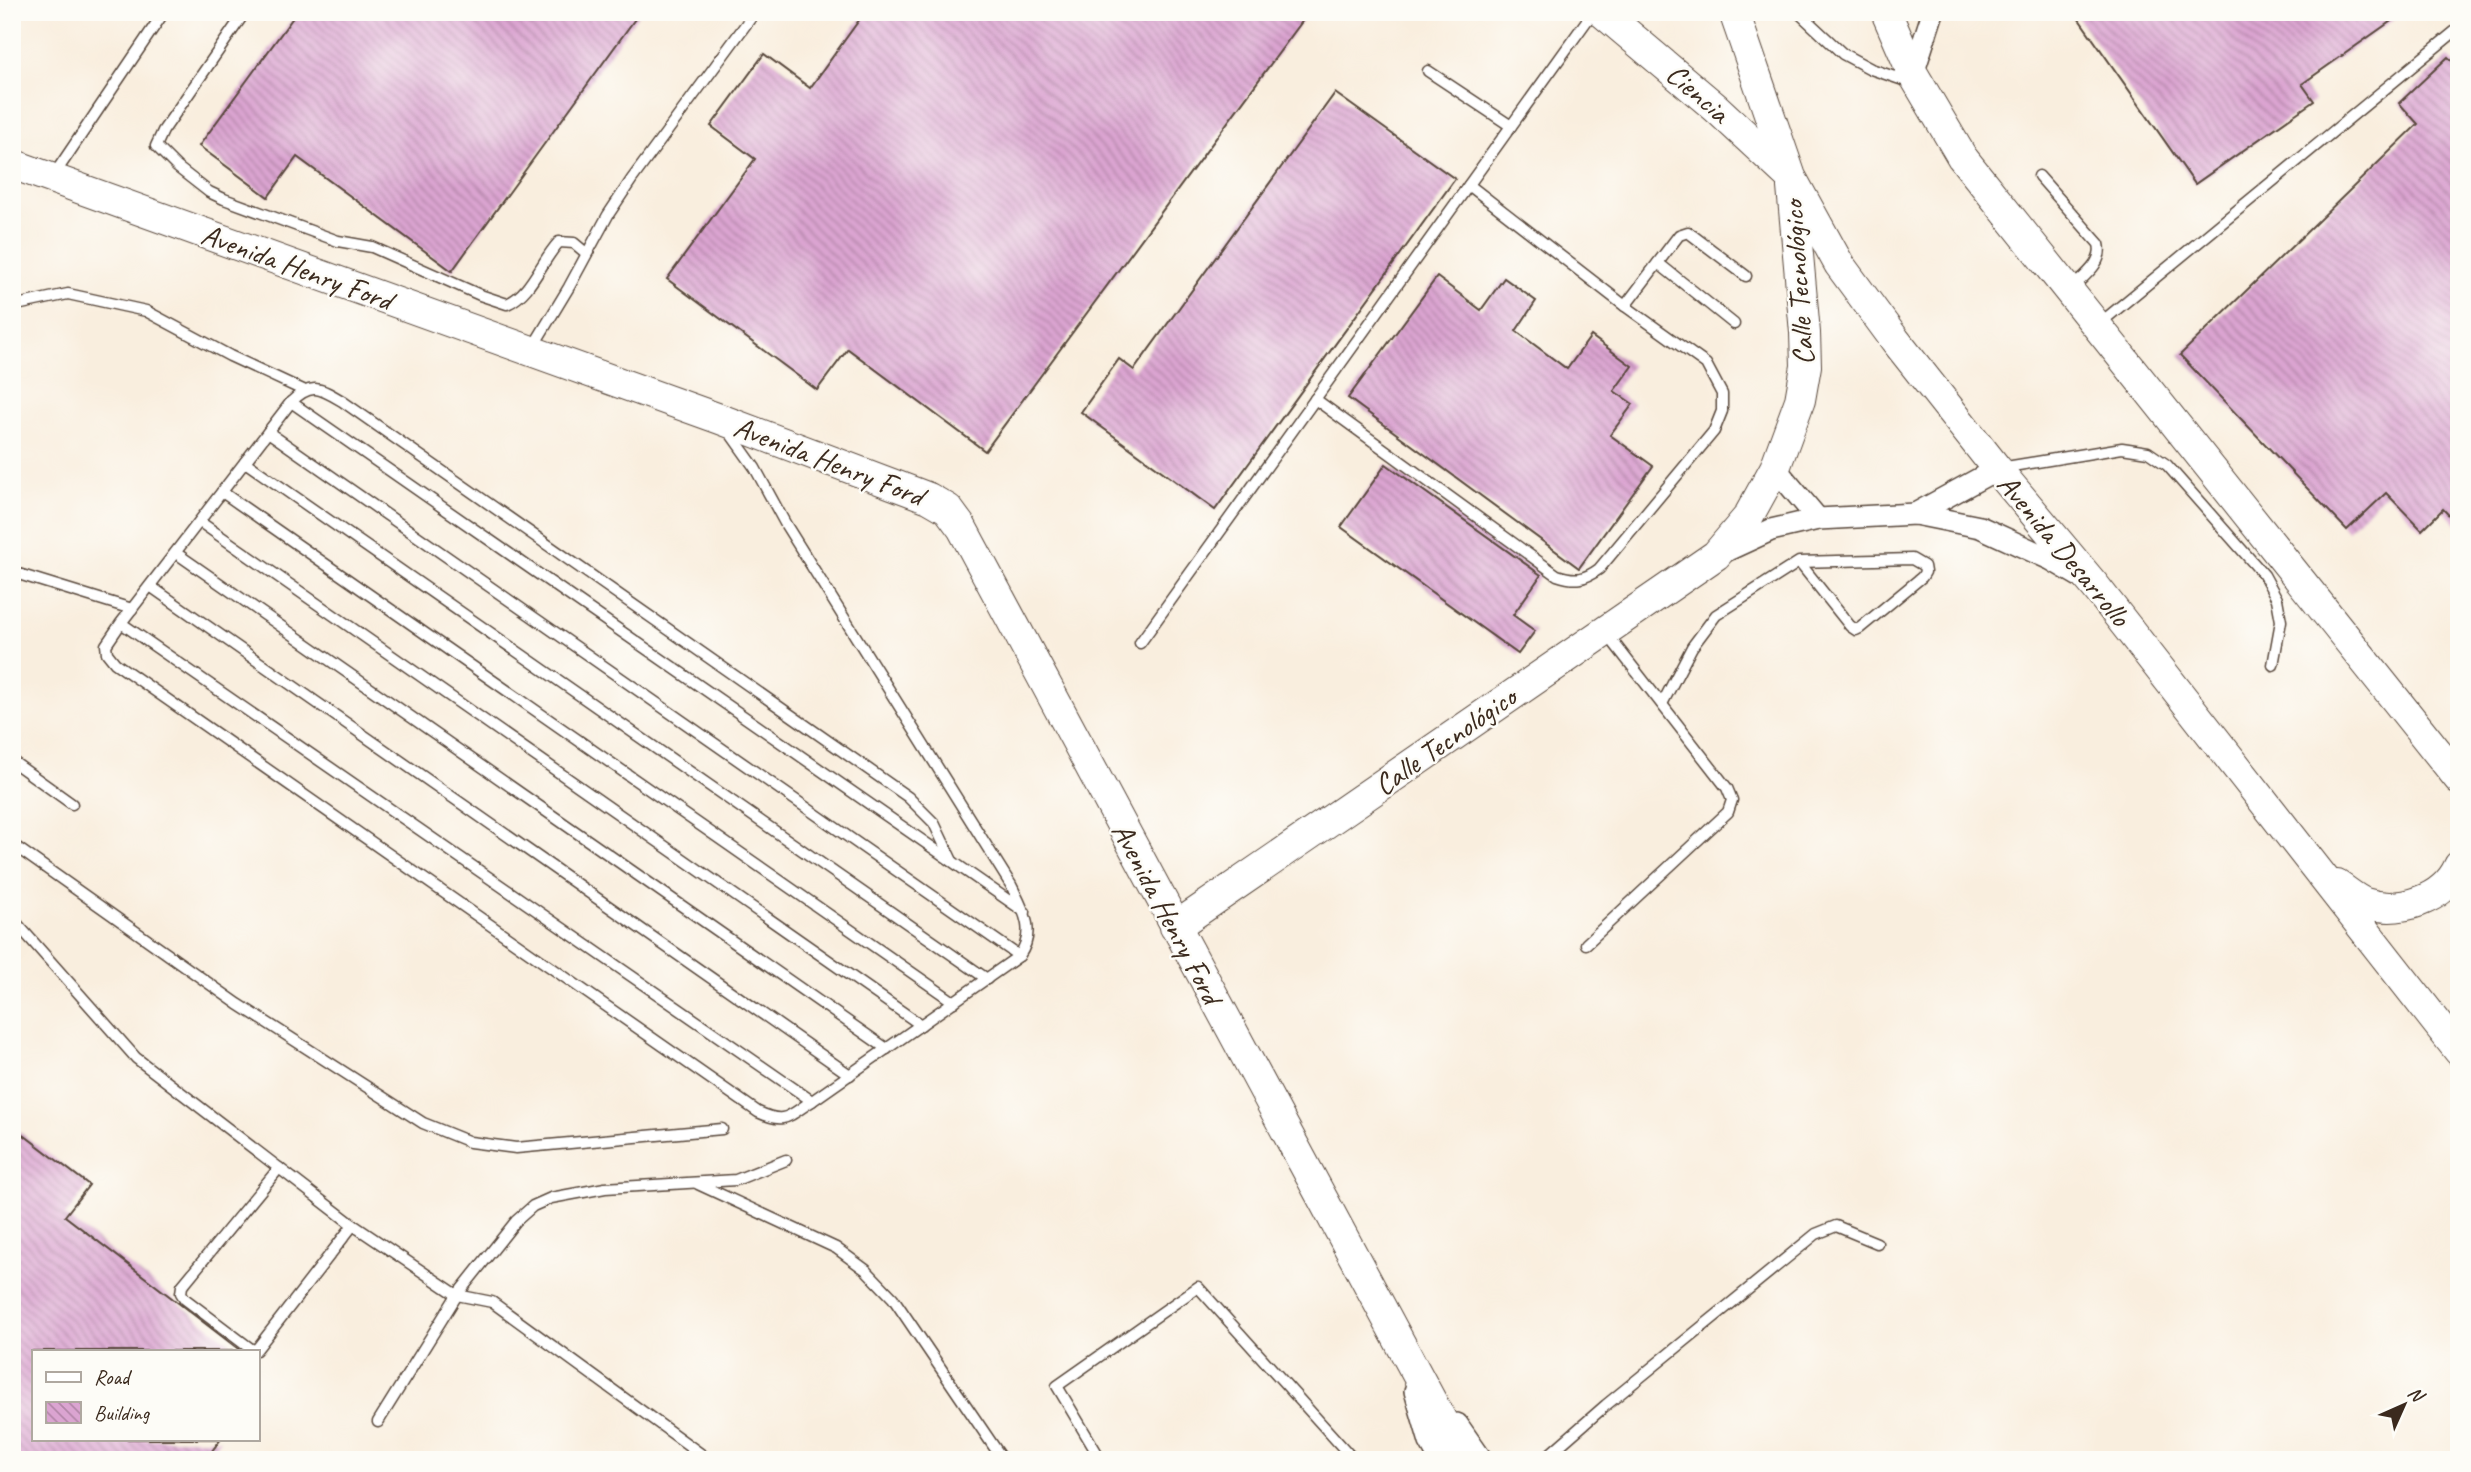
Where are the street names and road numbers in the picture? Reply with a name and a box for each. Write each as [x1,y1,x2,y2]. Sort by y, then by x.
street label: Ciencia [1658,55,1739,132]
street label: Calle Tecnológico [1773,196,1823,367]
street label: Avenida Henry Ford [197,215,401,321]
street label: Avenida Henry Ford [729,407,933,516]
street label: Avenida Desarrollo [1989,466,2140,635]
street label: Calle Tecnológico [1367,676,1526,804]
street label: Avenida Henry Ford [1103,816,1233,1014]

